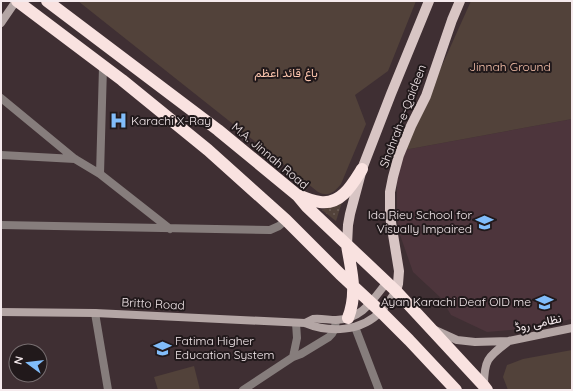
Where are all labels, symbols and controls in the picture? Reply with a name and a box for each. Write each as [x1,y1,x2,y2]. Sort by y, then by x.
park label: Jinnah Ground [469,59,551,74]
street label: Shahrah-e-Qaideen [376,62,429,170]
park label: باغ قائد اعظم [254,65,318,82]
hospital icon: Karachi X-Ray [108,111,128,131]
place label: Karachi X-Ray [131,113,211,128]
street label: M.A. Jinnah Road [229,119,312,192]
place label: Ida Rieu School for Visually Impaired [368,207,472,236]
school or university icon: Ida Rieu School for Visually Impaired [475,212,495,232]
school or university icon: Ayan Karachi Deaf OID me [534,292,554,312]
street label: Britto Road [121,294,185,313]
place label: Ayan Karachi Deaf OID me [381,294,531,309]
street label: نظامی روڈ [513,310,563,336]
place label: Fatima Higher Education System [175,333,274,362]
school or university icon: Fatima Higher Education System [152,338,172,358]
north arrow [8,343,48,383]
text: N [11,355,26,366]

